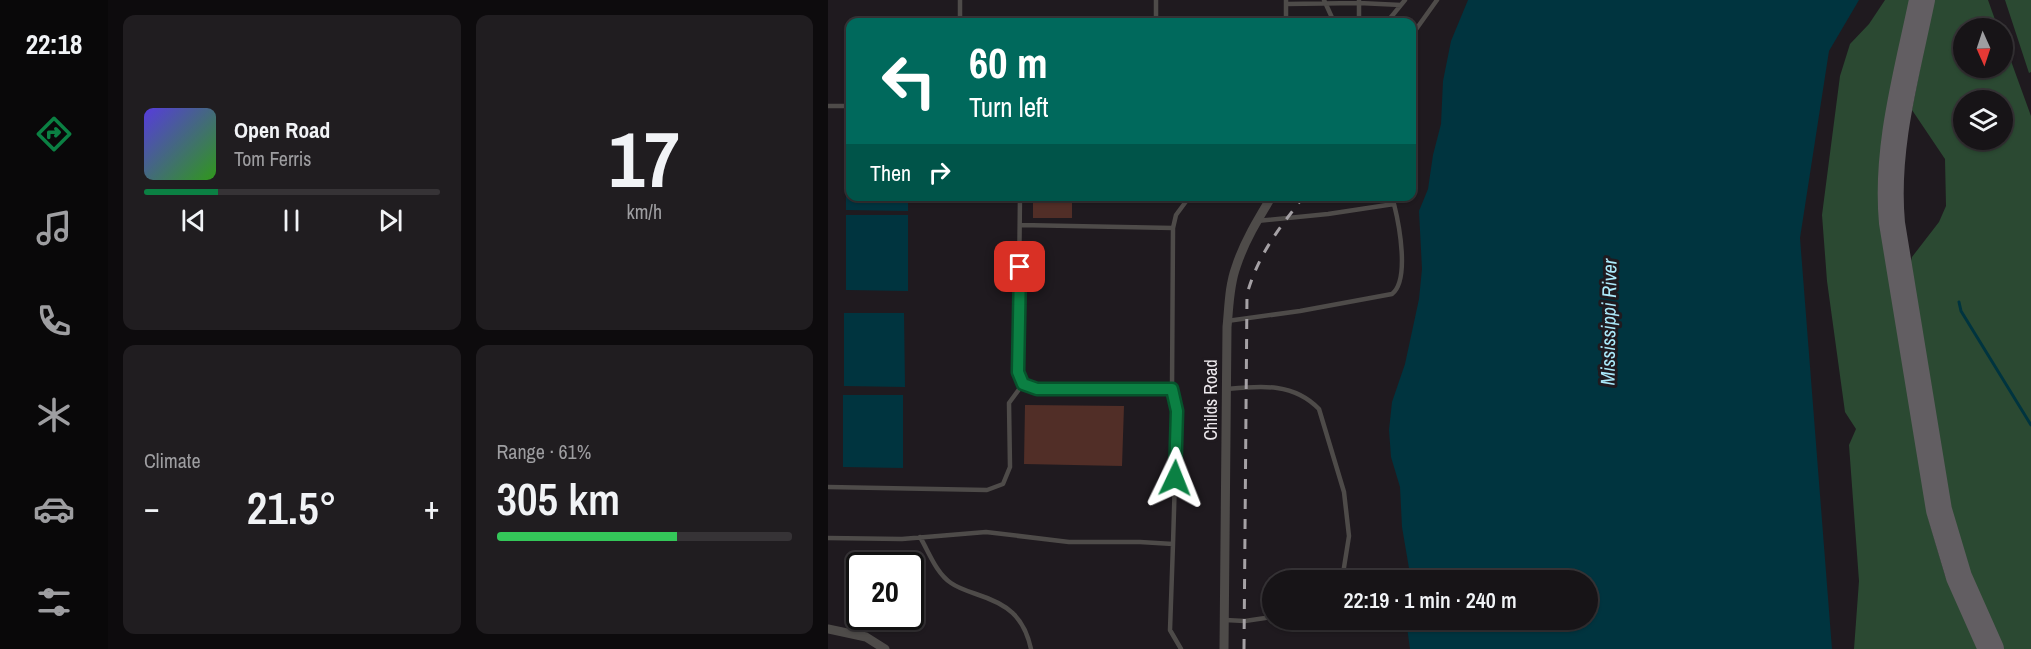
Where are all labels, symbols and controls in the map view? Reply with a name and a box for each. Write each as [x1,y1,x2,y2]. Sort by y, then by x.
north arrow [1953,18,2013,78]
map controls [1953,18,2013,150]
text: 22:18 [26,26,82,62]
text: 60 m [969,35,1048,91]
icon: left [870,42,948,120]
text: Turn left [969,89,1048,125]
button: layers [1953,90,2013,150]
text: 17 [609,106,680,211]
icon: directions [33,113,75,155]
text: Open Road [234,115,330,145]
text: Tom Ferris [234,145,312,172]
icon: right [923,156,956,189]
text: Then [870,158,911,188]
text: km/h [626,198,662,225]
icon: previous [177,204,210,237]
icon: pause [275,204,308,237]
icon: next [374,204,407,237]
icon: music [33,207,75,249]
pin [994,241,1045,292]
icon: arrive [1003,250,1036,283]
water label: Mississippi River [1593,258,1623,386]
icon: phone [33,300,75,342]
street label: Childs Road [1198,359,1223,441]
icon: climate [33,394,75,436]
text: Range · 61% [497,438,591,465]
position arrow [1143,446,1207,510]
text: Climate [144,447,201,474]
text: 305 km [497,468,620,529]
text: 21.5° [247,477,337,538]
text: − [144,485,160,529]
text: + [424,485,439,529]
icon: car [33,488,75,530]
speed limit sign: 20 [846,552,924,630]
icon: filters [33,581,75,623]
text: 22:19 · 1 min · 240 m [1343,585,1517,615]

